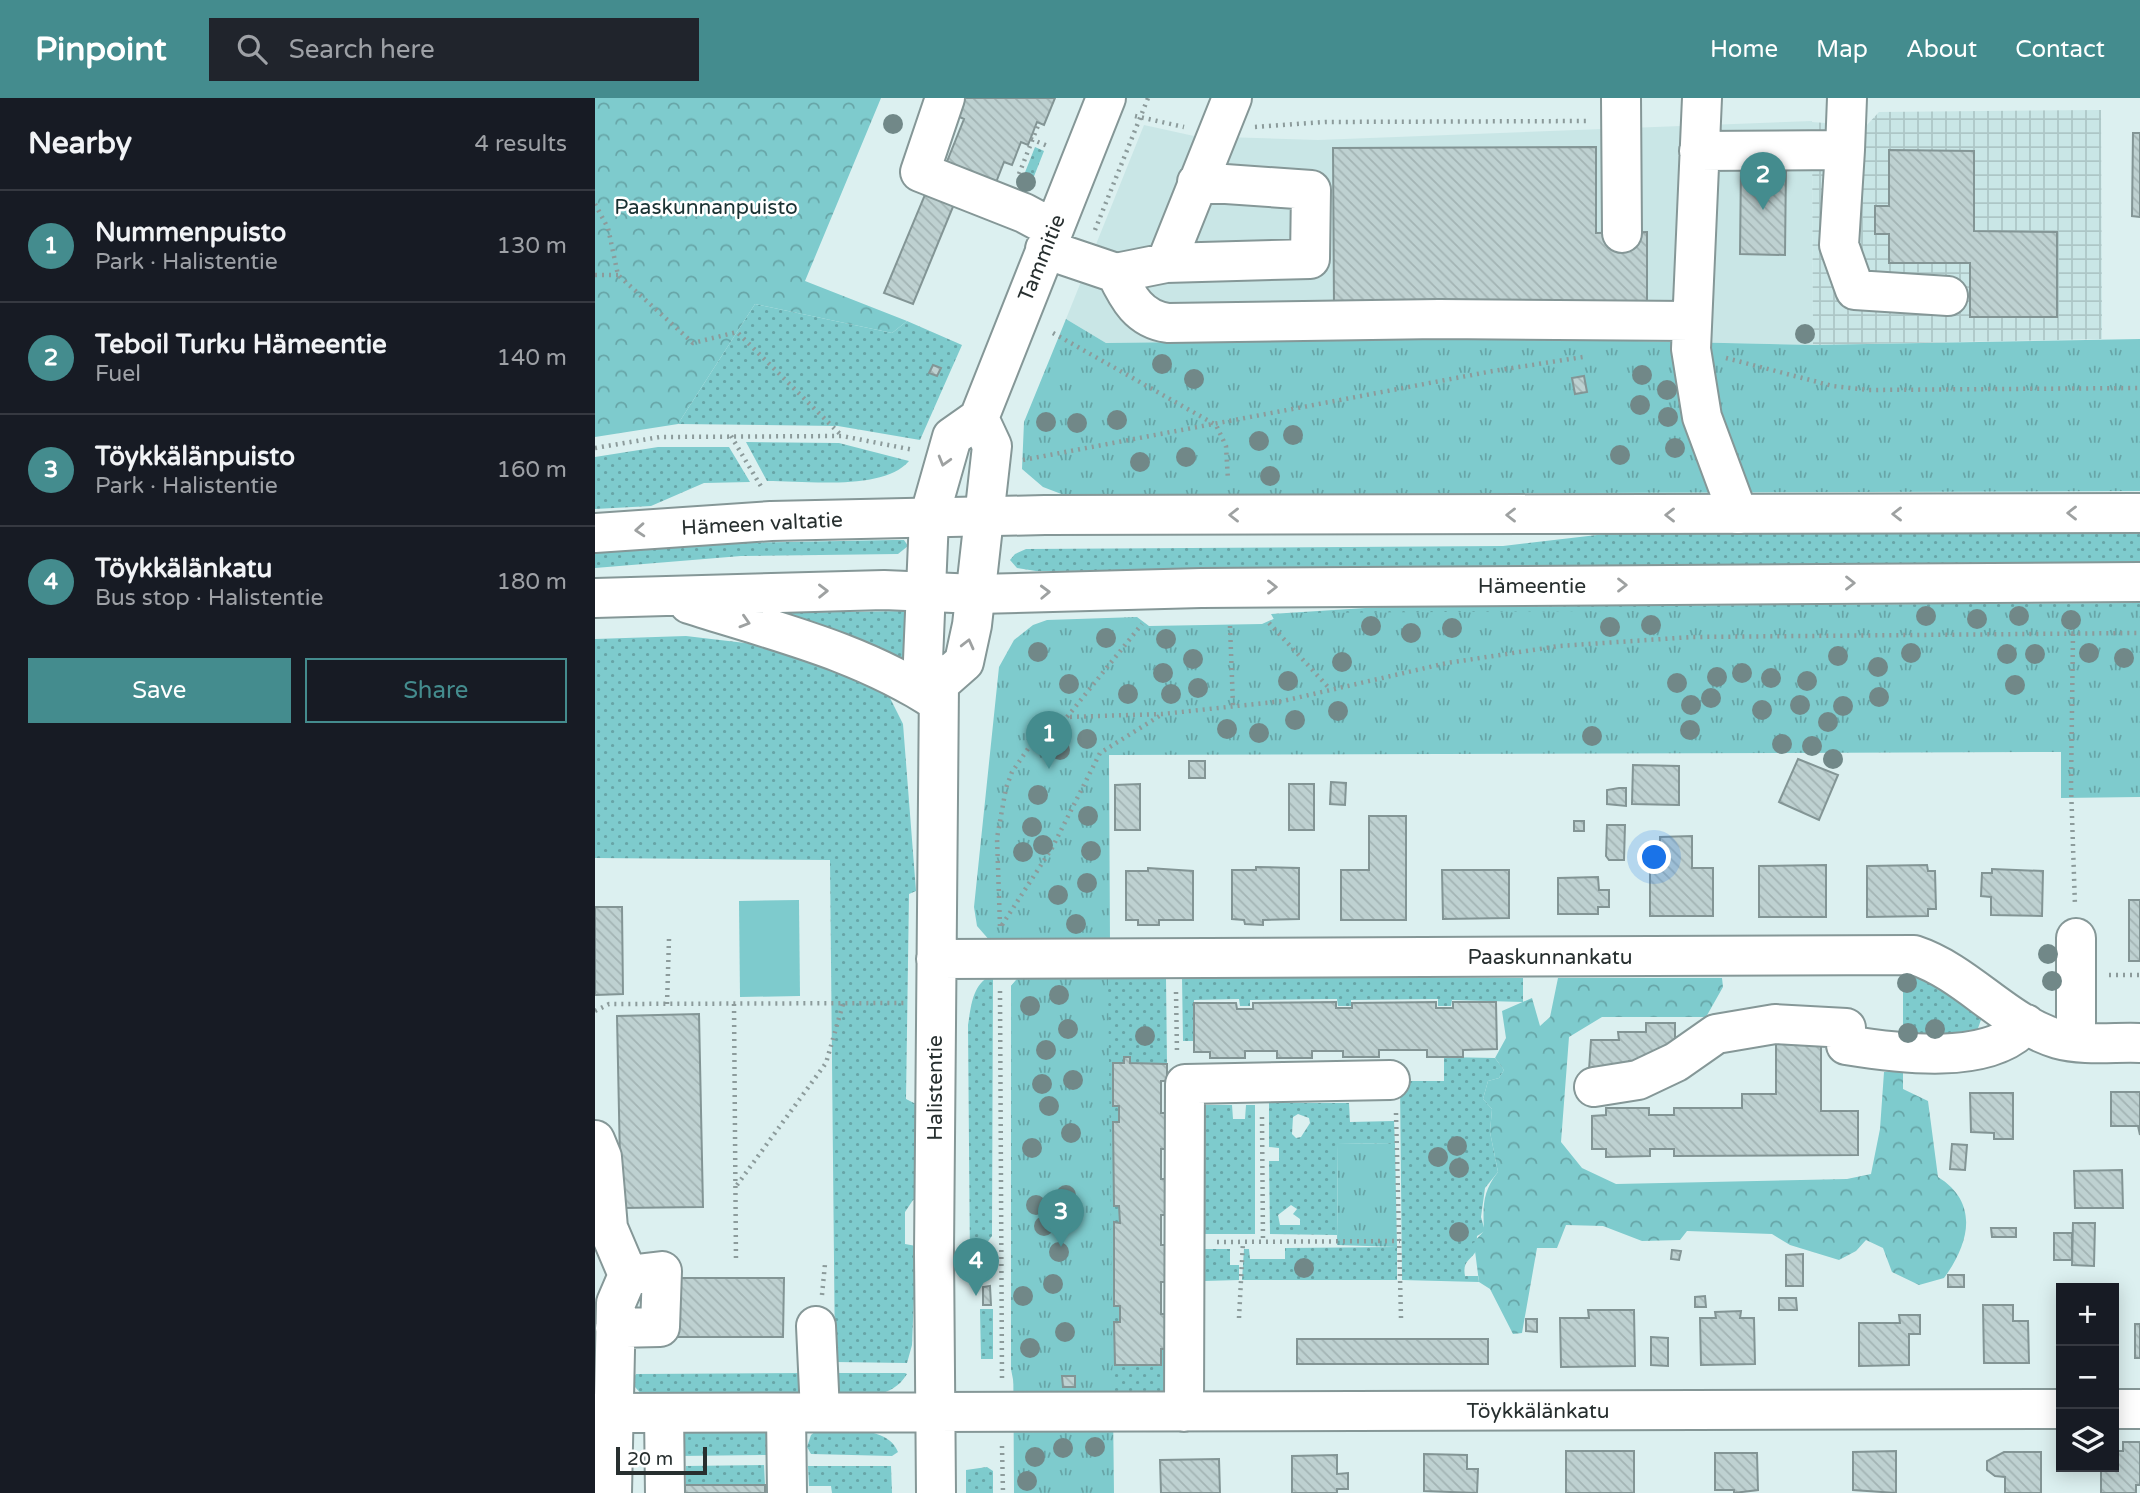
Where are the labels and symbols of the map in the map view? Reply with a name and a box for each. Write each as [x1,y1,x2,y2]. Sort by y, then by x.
pin: 2 [1740,152,1786,210]
park label: Paaskunnanpuisto [614,195,798,220]
street label: Tammitie [1013,211,1071,305]
one-way arrow [937,455,952,467]
one-way arrow [2066,505,2077,521]
one-way arrow [1891,506,1902,521]
street label: Hämeen valtatie [681,507,844,541]
one-way arrow [1229,507,1239,523]
one-way arrow [1505,507,1516,523]
one-way arrow [1664,507,1675,523]
one-way arrow [635,522,646,537]
street label: Hämeentie [1478,574,1586,599]
one-way arrow [1845,576,1856,591]
one-way arrow [1618,577,1628,593]
one-way arrow [1268,579,1278,595]
one-way arrow [818,584,829,599]
one-way arrow [1040,584,1051,600]
one-way arrow [739,613,751,628]
one-way arrow [960,639,974,651]
pin: 1 [1026,711,1072,769]
your location [1637,840,1671,874]
street label: Paaskunnankatu [1467,945,1633,970]
street label: Halistentie [923,1035,948,1141]
pin: 3 [1038,1189,1084,1247]
pin: 4 [953,1238,999,1296]
street label: Töykkälänkatu [1466,1399,1610,1424]
scale bar [616,1444,707,1476]

